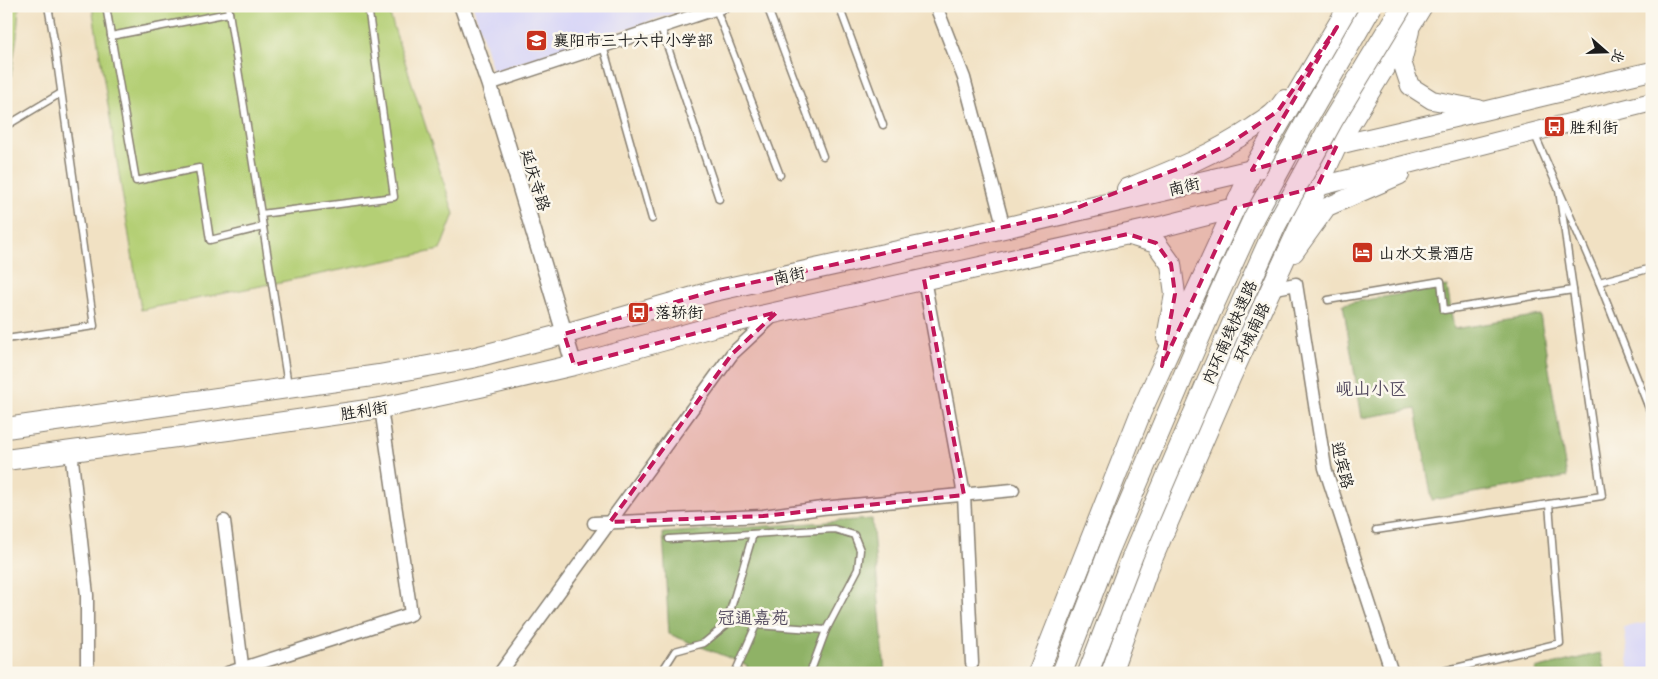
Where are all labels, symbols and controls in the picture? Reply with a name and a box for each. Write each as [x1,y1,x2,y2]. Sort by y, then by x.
school or university icon: 襄阳市三十六中小学部 [525,28,549,52]
north arrow [1580,28,1630,78]
place label: 襄阳市三十六中小学部 [553,31,713,50]
text: 北 [1607,47,1628,66]
bus stop icon: 胜利街 [1542,115,1566,139]
place label: 胜利街 [1570,118,1618,137]
street label: 延庆寺路 [517,147,554,214]
street label: 南街 [1166,174,1202,199]
hotel icon: 山水文景酒店 [1351,241,1375,265]
place label: 山水文景酒店 [1379,244,1475,263]
street label: 南街 [771,263,807,288]
street label: 内环南线快速路 [1198,277,1261,387]
street label: 环城南路 [1229,299,1274,365]
bus stop icon: 落轿街 [627,300,651,324]
place label: 落轿街 [655,303,703,322]
district label: 岘山小区 [1335,378,1407,400]
street label: 胜利街 [339,397,389,424]
street label: 迎宾路 [1327,440,1358,491]
district label: 冠通嘉苑 [717,607,789,629]

